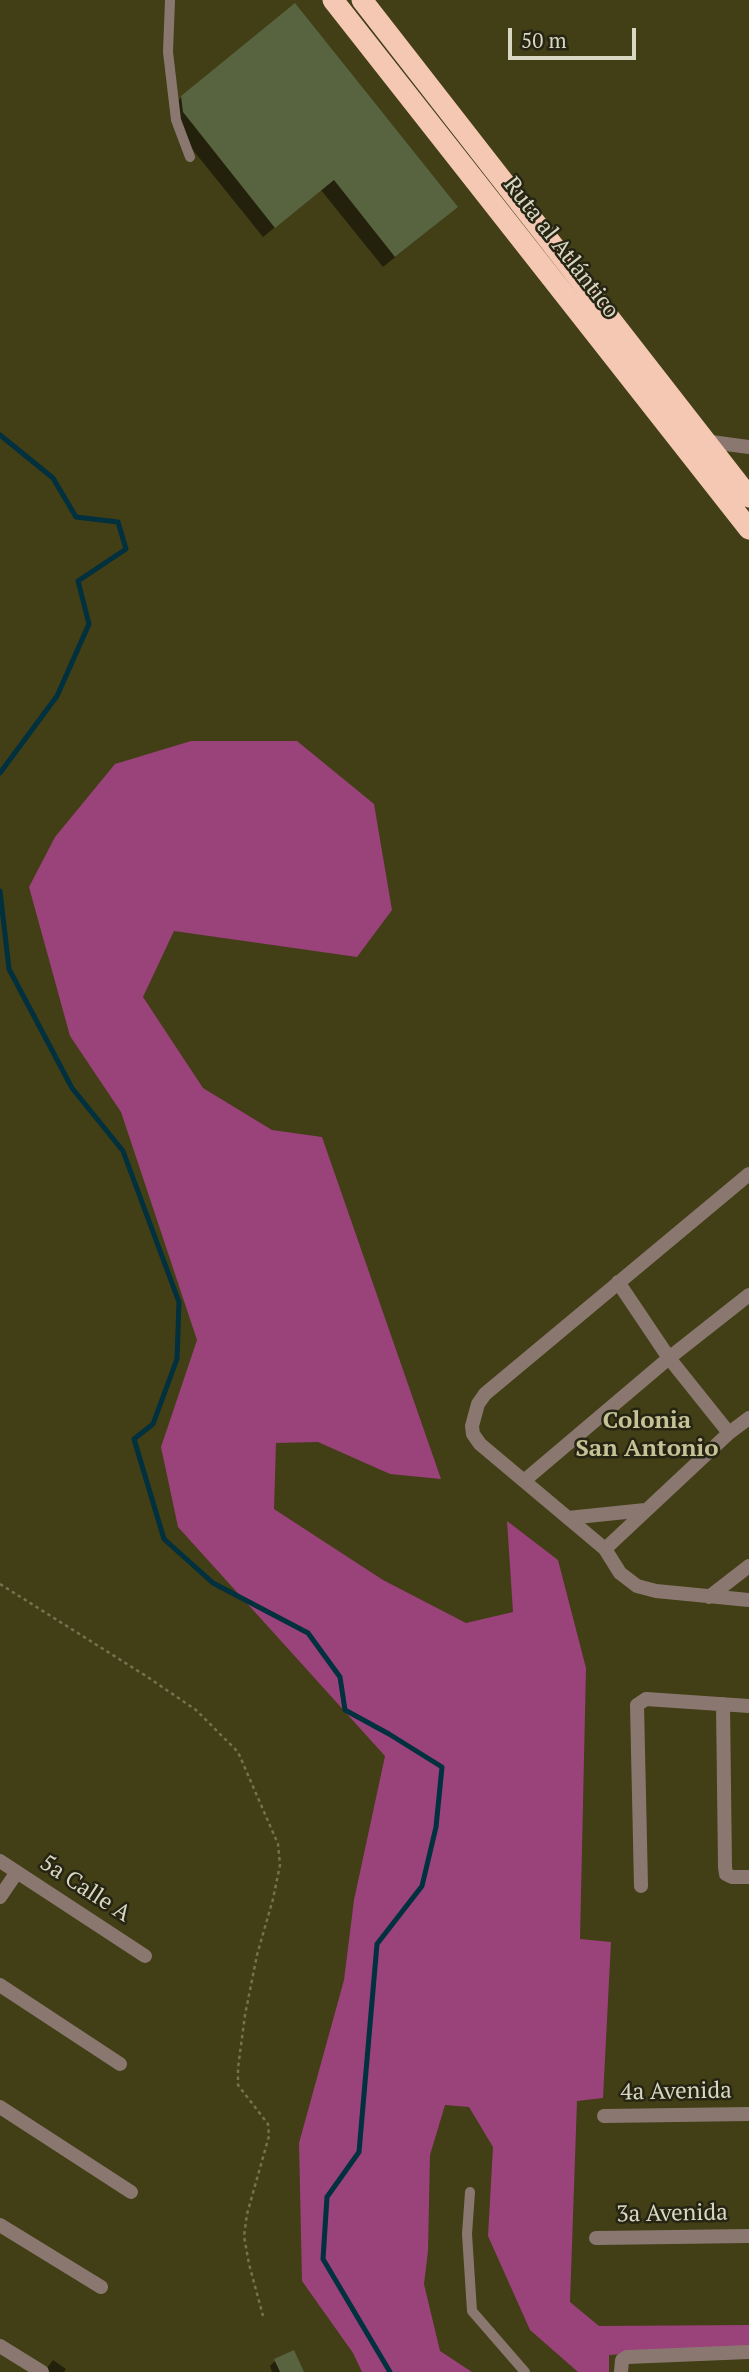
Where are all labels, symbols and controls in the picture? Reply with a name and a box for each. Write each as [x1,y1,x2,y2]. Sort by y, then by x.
scale bar [511,14,639,58]
text: 50 m [521,26,567,54]
street label: Ruta al Atlántico [497,172,625,324]
district label: Colonia San Antonio [575,1407,719,1463]
street label: 5a Calle A [34,1849,136,1929]
street label: 4a Avenida [620,2077,732,2107]
street label: 3a Avenida [616,2199,728,2229]

